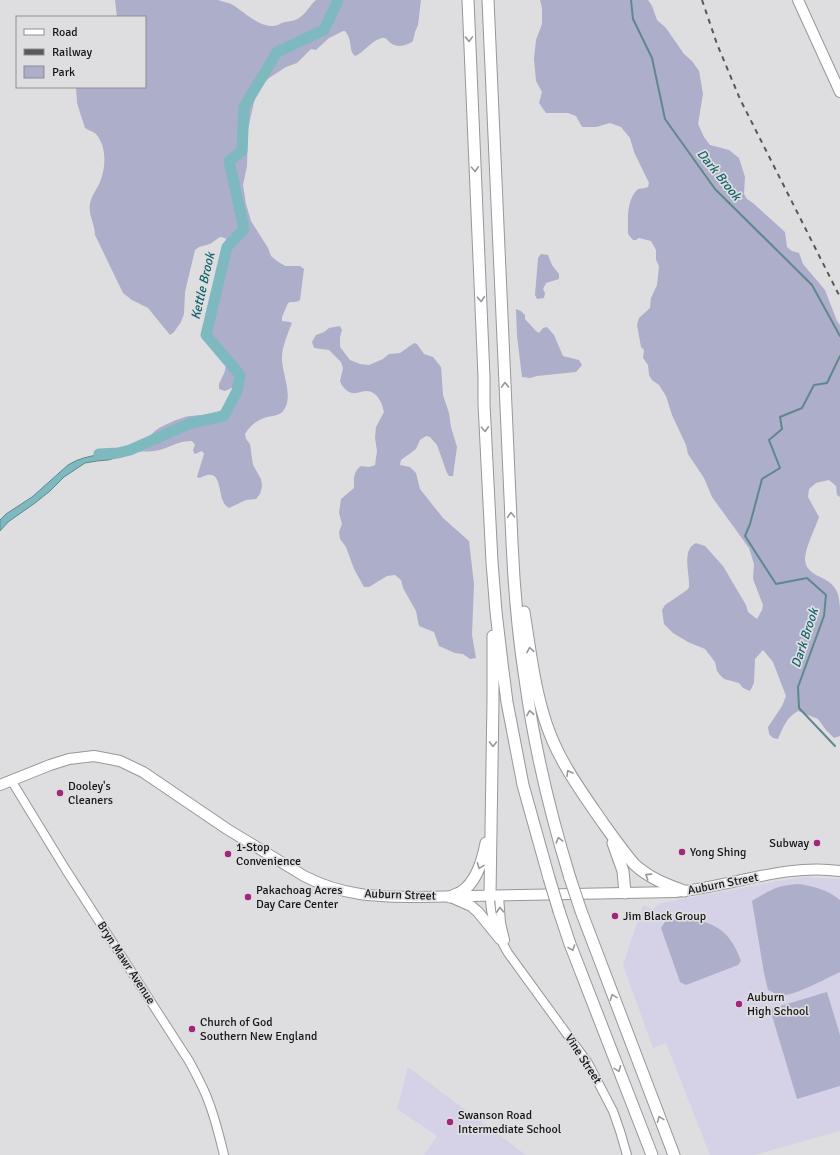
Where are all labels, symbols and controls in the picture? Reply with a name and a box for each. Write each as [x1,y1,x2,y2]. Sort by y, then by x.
legend [16,16,146,88]
text: Road [52,25,78,40]
one-way arrow [465,36,474,42]
text: Railway [52,45,92,60]
text: Park [52,65,75,80]
water label: Dark Brook [693,146,745,205]
one-way arrow [471,166,479,172]
water label: Kettle Brook [188,249,219,321]
one-way arrow [477,296,485,302]
one-way arrow [501,382,509,388]
one-way arrow [481,426,490,432]
one-way arrow [506,512,515,518]
water label: Dark Brook [788,605,823,670]
one-way arrow [526,647,535,653]
one-way arrow [527,710,535,717]
one-way arrow [489,741,497,747]
one-way arrow [567,770,574,777]
place label: Dooley's Cleaners [68,779,113,808]
marker: Dooley's Cleaners [55,788,65,798]
place label: Subway [769,836,809,851]
one-way arrow [555,837,564,844]
marker: Subway [812,838,822,848]
place label: 1-Stop Convenience [236,840,301,869]
place label: Yong Shing [690,845,746,860]
marker: Yong Shing [677,847,687,857]
marker: 1-Stop Convenience [223,849,233,859]
one-way arrow [476,863,484,870]
street label: Auburn Street [686,870,760,898]
one-way arrow [645,873,652,880]
place label: Pakachoag Acres Day Care Center [256,883,342,912]
street label: Auburn Street [364,886,436,904]
marker: Pakachoag Acres Day Care Center [243,892,253,902]
one-way arrow [496,907,505,913]
place label: Jim Black Group [623,909,706,924]
marker: Jim Black Group [610,911,620,921]
street label: Bryn Mawr Avenue [94,919,158,1007]
one-way arrow [567,944,576,951]
place label: Auburn High School [747,990,809,1019]
one-way arrow [610,994,618,1001]
marker: Auburn High School [734,999,744,1009]
place label: Church of God Southern New England [200,1015,317,1044]
marker: Church of God Southern New England [187,1024,197,1034]
street label: Vine Street [561,1031,605,1087]
one-way arrow [614,1066,622,1073]
place label: Swanson Road Intermediate School [458,1108,562,1137]
one-way arrow [656,1115,664,1122]
marker: Swanson Road Intermediate School [445,1117,455,1127]

